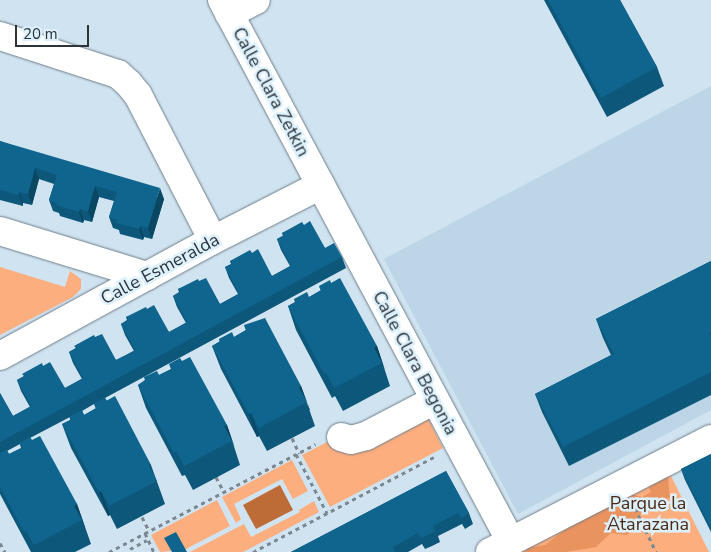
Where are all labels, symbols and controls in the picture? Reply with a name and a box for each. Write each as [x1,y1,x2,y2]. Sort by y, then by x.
scale bar [18,15,91,47]
text: 20 m [23,24,58,44]
street label: Calle Clara Zetkin [228,24,314,160]
street label: Calle Esmeralda [97,229,223,309]
street label: Calle Clara Begonia [368,287,462,439]
park label: Parque la Atarazana [607,493,689,536]

